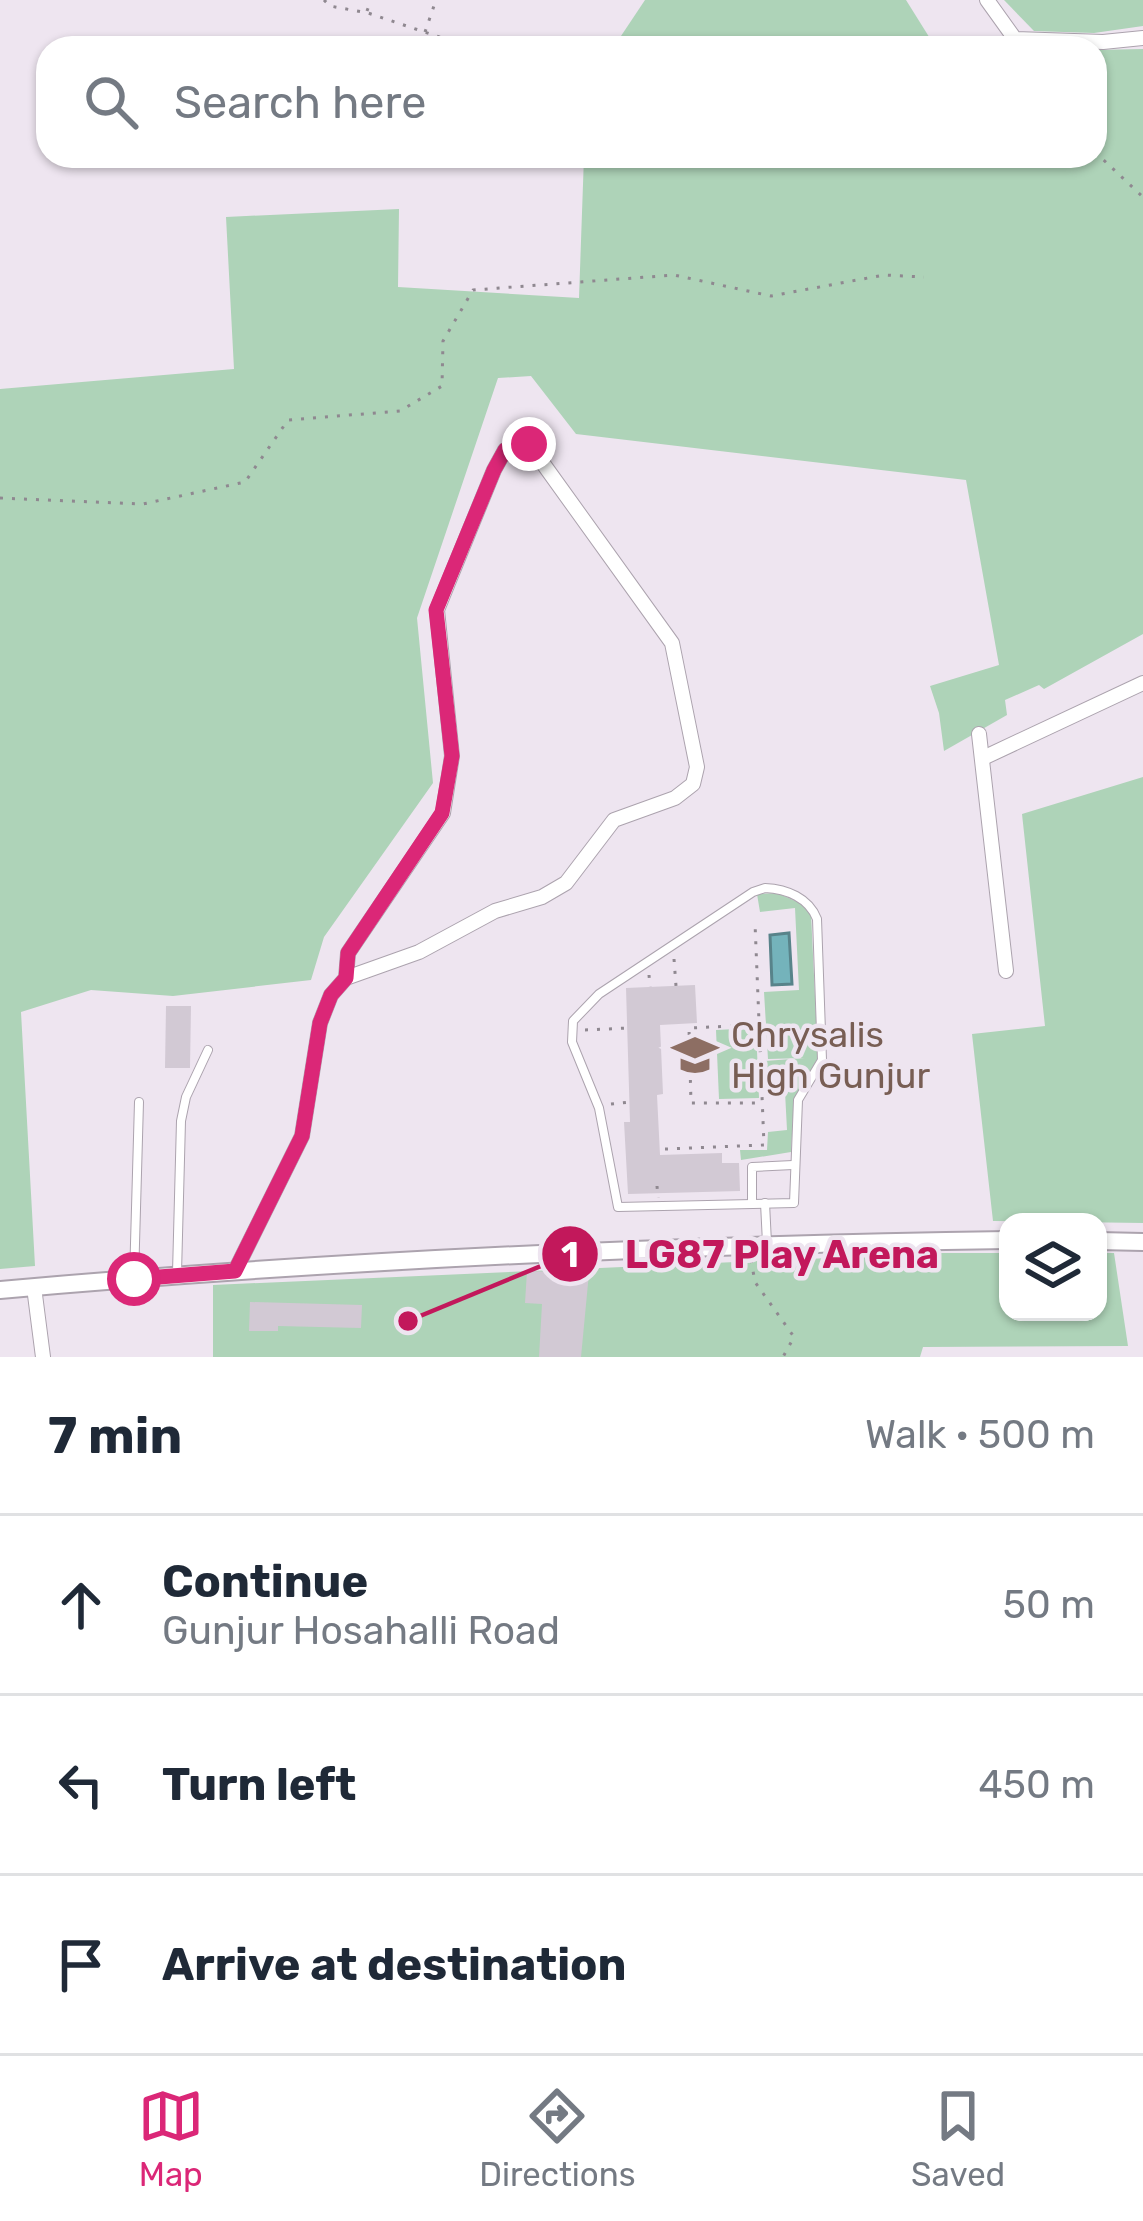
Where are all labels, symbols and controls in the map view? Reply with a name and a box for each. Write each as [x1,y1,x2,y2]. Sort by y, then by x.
search box [36,36,1107,168]
icon: search [78,69,144,135]
text: Search here [174,76,426,129]
route end [502,417,556,471]
place label: Chrysalis High Gunjur [731,1013,930,1097]
school or university icon: Chrysalis High Gunjur [670,1030,720,1080]
map controls [999,1213,1107,1321]
button: layers [999,1213,1107,1321]
callout: LG87 Play Arena [540,1217,964,1292]
text: LG87 Play Arena [625,1232,939,1278]
text: 1 [561,1233,579,1276]
route start [107,1252,161,1306]
text: 7 min [48,1405,182,1466]
text: Walk · 500 m [865,1412,1095,1458]
text: Continue [162,1555,368,1608]
icon: ahead [48,1572,114,1638]
text: 50 m [1003,1582,1095,1628]
text: Gunjur Hosahalli Road [162,1608,560,1654]
icon: left [48,1752,114,1818]
text: Turn left [162,1758,356,1811]
text: 450 m [979,1762,1095,1808]
icon: arrive [48,1932,114,1998]
text: Arrive at destination [162,1938,627,1991]
tab: Map [138,2083,204,2194]
tab: Directions [479,2083,636,2194]
tab: Saved [911,2083,1005,2194]

